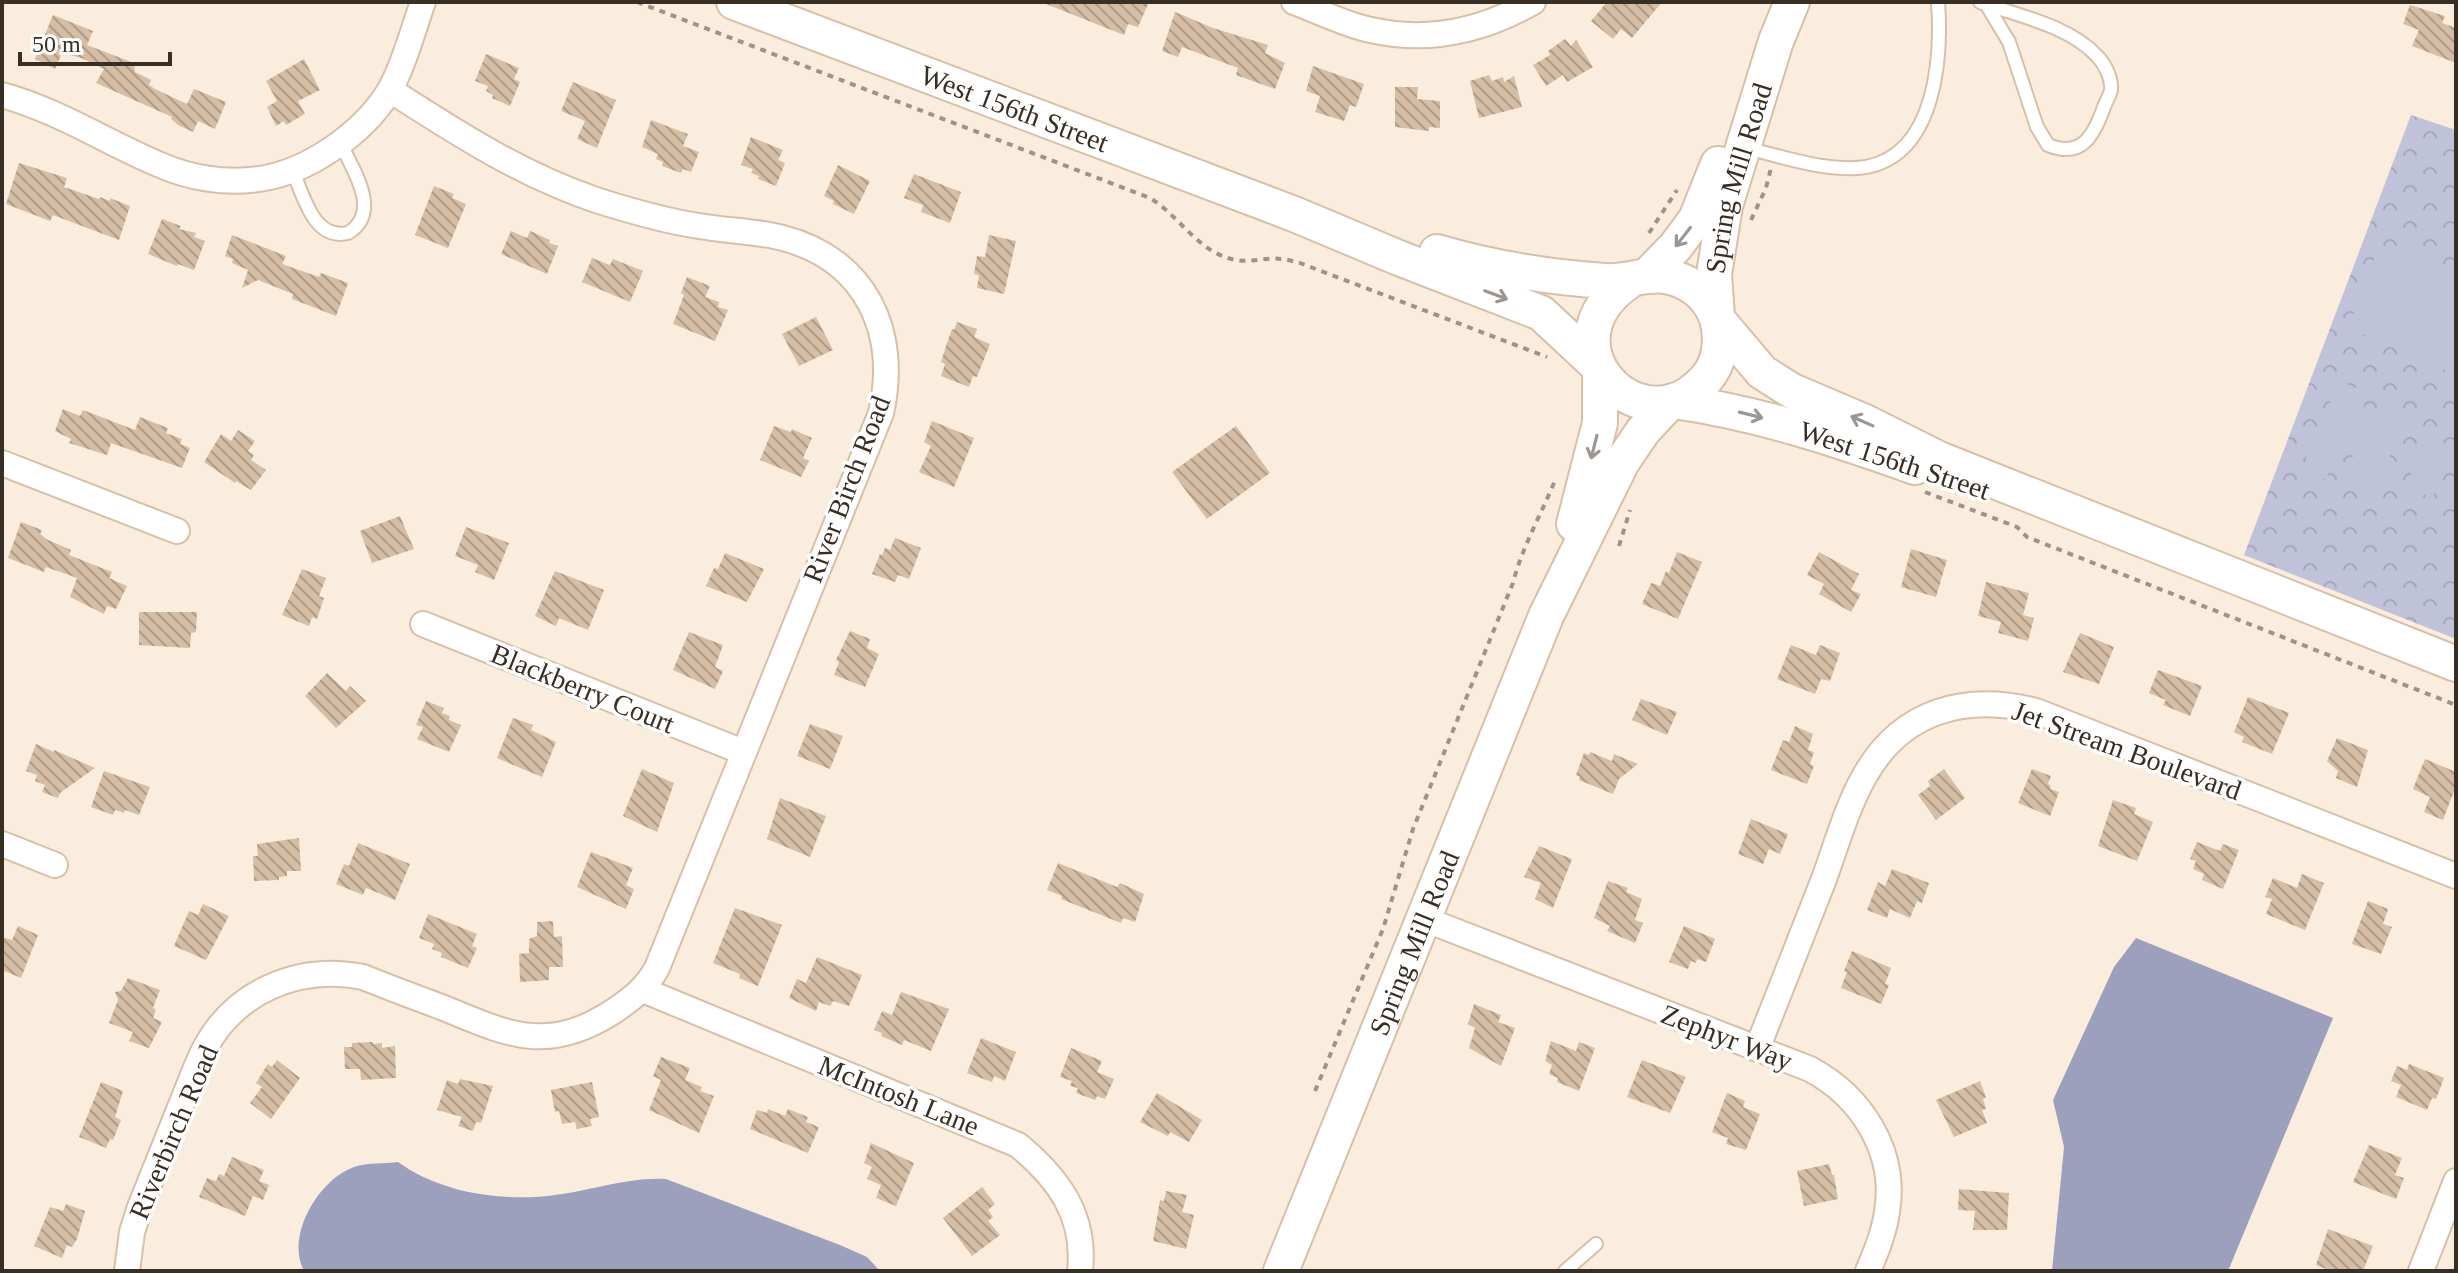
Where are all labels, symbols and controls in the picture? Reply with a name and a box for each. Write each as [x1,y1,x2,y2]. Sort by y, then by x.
scale bar [20,16,170,66]
text: 50 m [32,31,81,57]
street label: West 156th Street [916,59,1113,158]
street label: Spring Mill Road [1699,79,1778,276]
one-way arrow [1674,226,1691,247]
one-way arrow [1483,289,1508,303]
street label: River Birch Road [797,391,896,587]
one-way arrow [1737,408,1763,423]
one-way arrow [1851,413,1875,428]
street label: West 156th Street [1796,415,1994,506]
one-way arrow [1585,433,1600,459]
street label: Blackberry Court [487,638,679,739]
street label: Jet Stream Boulevard [2008,695,2245,806]
street label: Spring Mill Road [1363,846,1465,1040]
street label: Zephyr Way [1657,998,1797,1077]
street label: Riverbirch Road [123,1041,224,1224]
street label: McIntosh Lane [814,1049,984,1142]

